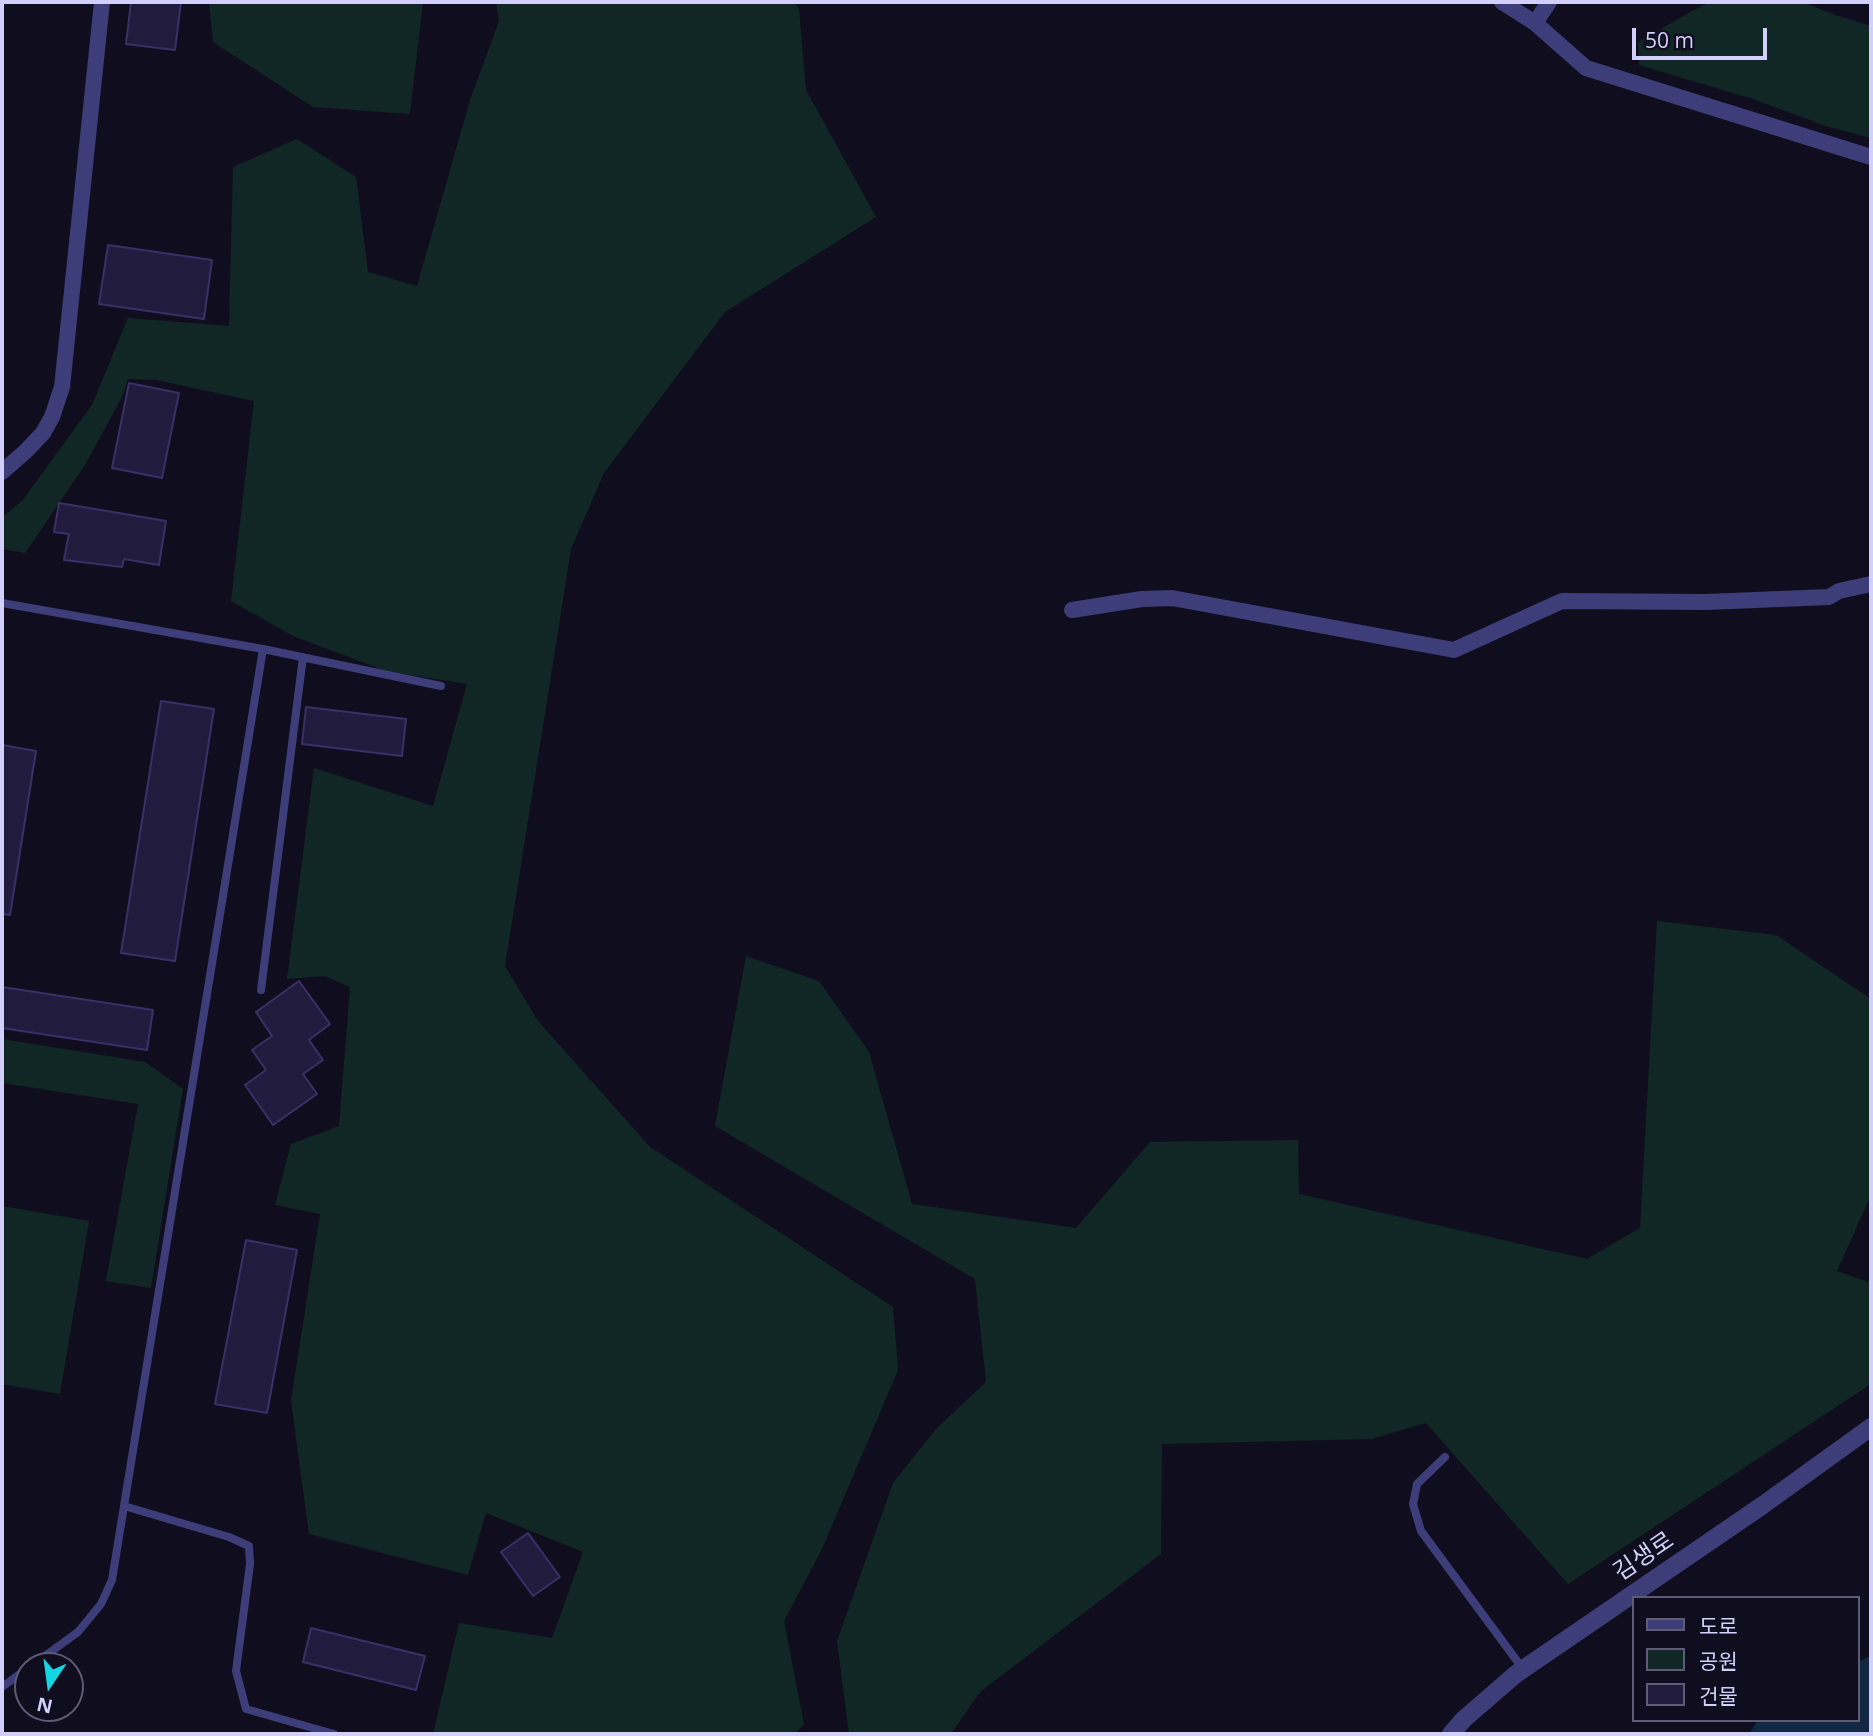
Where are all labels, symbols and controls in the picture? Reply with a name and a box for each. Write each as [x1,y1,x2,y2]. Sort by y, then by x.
scale bar [1635,14,1770,58]
text: 50 m [1645,26,1694,54]
street label: 김생로 [1608,1527,1680,1587]
legend [1632,1596,1859,1722]
text: 도로 [1699,1612,1738,1640]
text: 공원 [1699,1647,1738,1675]
north arrow [14,1652,84,1722]
text: 건물 [1699,1682,1738,1710]
text: N [34,1691,55,1720]

